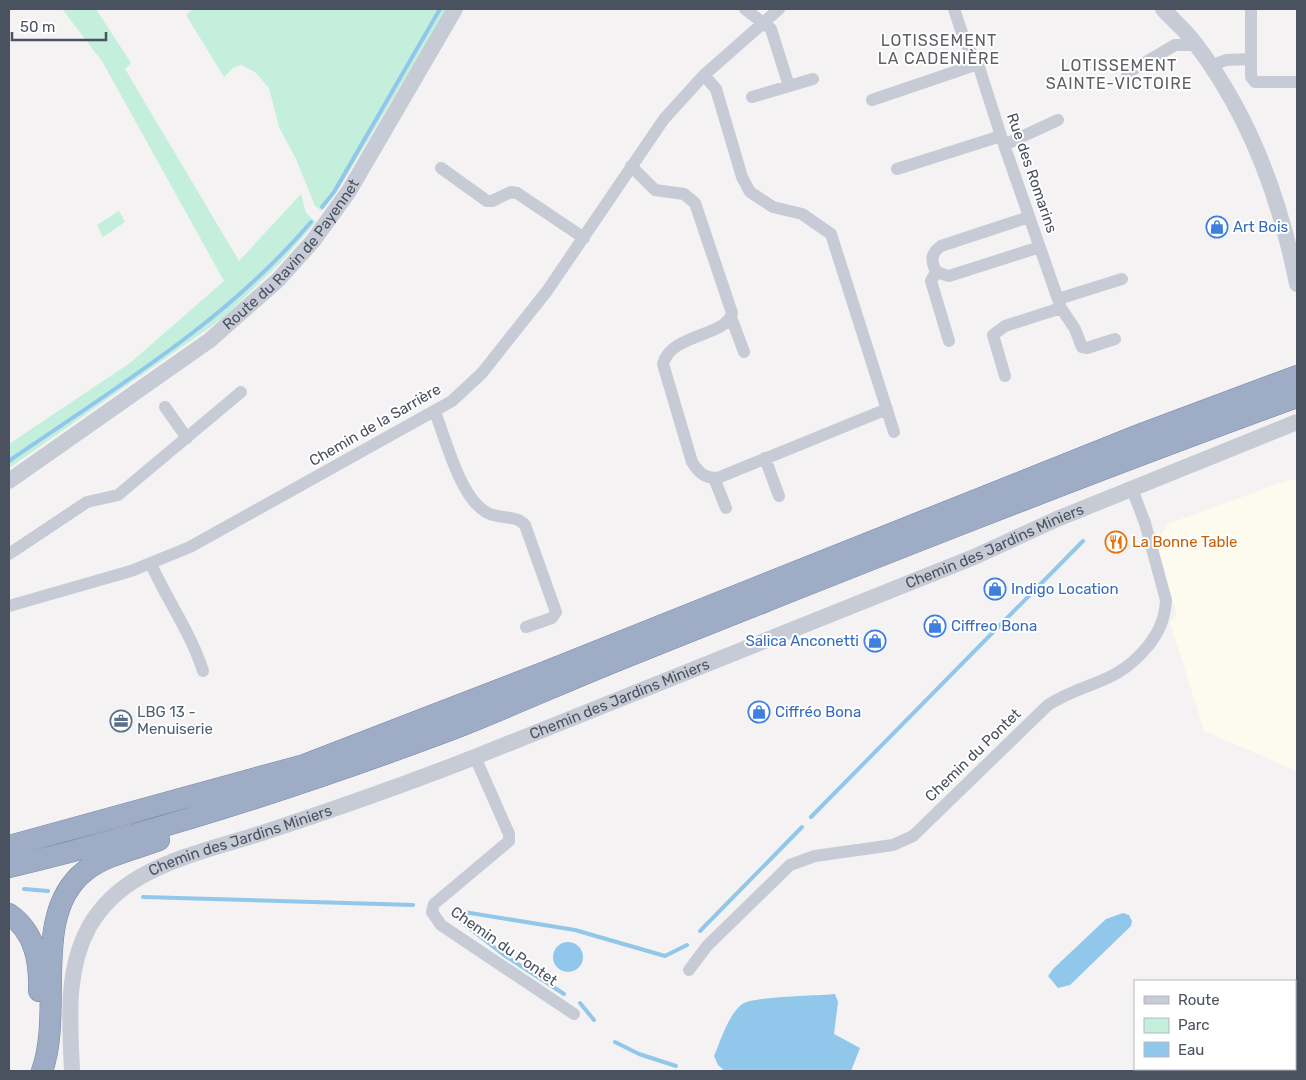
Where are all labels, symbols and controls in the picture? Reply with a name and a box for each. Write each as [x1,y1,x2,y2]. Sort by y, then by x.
scale bar [12,10,106,42]
text: 50 m [20,18,55,36]
district label: LOTISSEMENT LA CADENIÈRE [878,31,1000,68]
district label: LOTISSEMENT SAINTE-VICTOIRE [1046,56,1192,93]
street label: Rue des Romarins [1003,111,1061,236]
street label: Route du Ravin de Payennet [219,176,363,334]
shop icon: Art Bois [1205,215,1229,239]
place label: Art Bois [1233,218,1289,236]
street label: Chemin de la Sarrière [306,380,444,470]
street label: Chemin des Jardins Miniers [903,500,1087,593]
restaurant icon: La Bonne Table [1104,530,1128,554]
place label: La Bonne Table [1132,533,1237,551]
shop icon: Indigo Location [983,577,1007,601]
place label: Indigo Location [1011,580,1119,598]
shop icon: Ciffreo Bona [923,614,947,638]
place label: Ciffreo Bona [951,617,1037,635]
shop icon: Salica Anconetti [863,629,887,653]
place label: Salica Anconetti [745,632,859,650]
street label: Chemin des Jardins Miniers [527,655,712,743]
shop icon: Ciffréo Bona [747,700,771,724]
place label: LBG 13 - Menuiserie [137,703,213,738]
place label: Ciffréo Bona [775,703,861,721]
street label: Chemin du Pontet [921,705,1025,805]
office icon: LBG 13 - Menuiserie [109,709,133,733]
street label: Chemin des Jardins Miniers [145,801,335,880]
street label: Chemin du Pontet [447,902,561,990]
legend [1134,980,1296,1070]
text: Route [1178,991,1220,1009]
text: Parc [1178,1016,1210,1034]
text: Eau [1178,1041,1204,1059]

